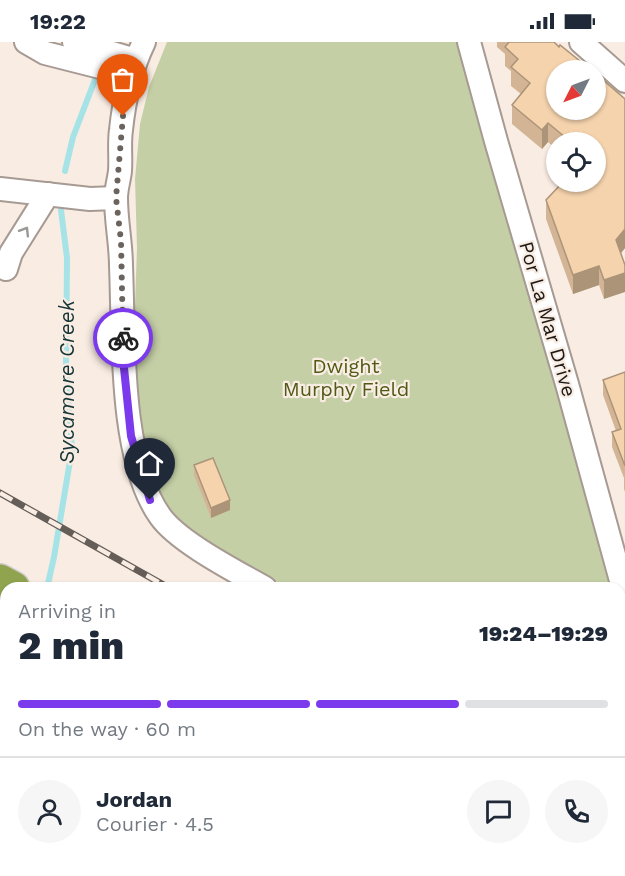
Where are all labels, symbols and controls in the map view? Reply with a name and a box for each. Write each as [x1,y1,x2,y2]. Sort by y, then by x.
text: 19:22 [30,9,86,34]
pin [97,54,148,116]
north arrow [546,60,606,120]
map controls [546,60,606,192]
icon: bag [106,63,139,96]
button: locate [546,132,606,192]
one-way arrow [17,227,29,237]
street label: Por La Mar Drive [514,238,582,400]
water label: Sycamore Creek [54,299,79,464]
courier [93,308,153,368]
icon: bike [107,322,140,355]
park label: Dwight Murphy Field [283,354,409,401]
pin [124,438,175,500]
icon: home [133,447,166,480]
text: Arriving in [18,599,116,623]
text: 19:24–19:29 [479,621,608,646]
text: 2 min [18,623,124,668]
text: On the way · 60 m [18,717,196,741]
button: person [18,780,81,843]
button: chat [467,780,530,843]
button: phone [545,780,608,843]
text: Jordan [96,787,172,812]
text: Courier · 4.5 [96,812,214,836]

